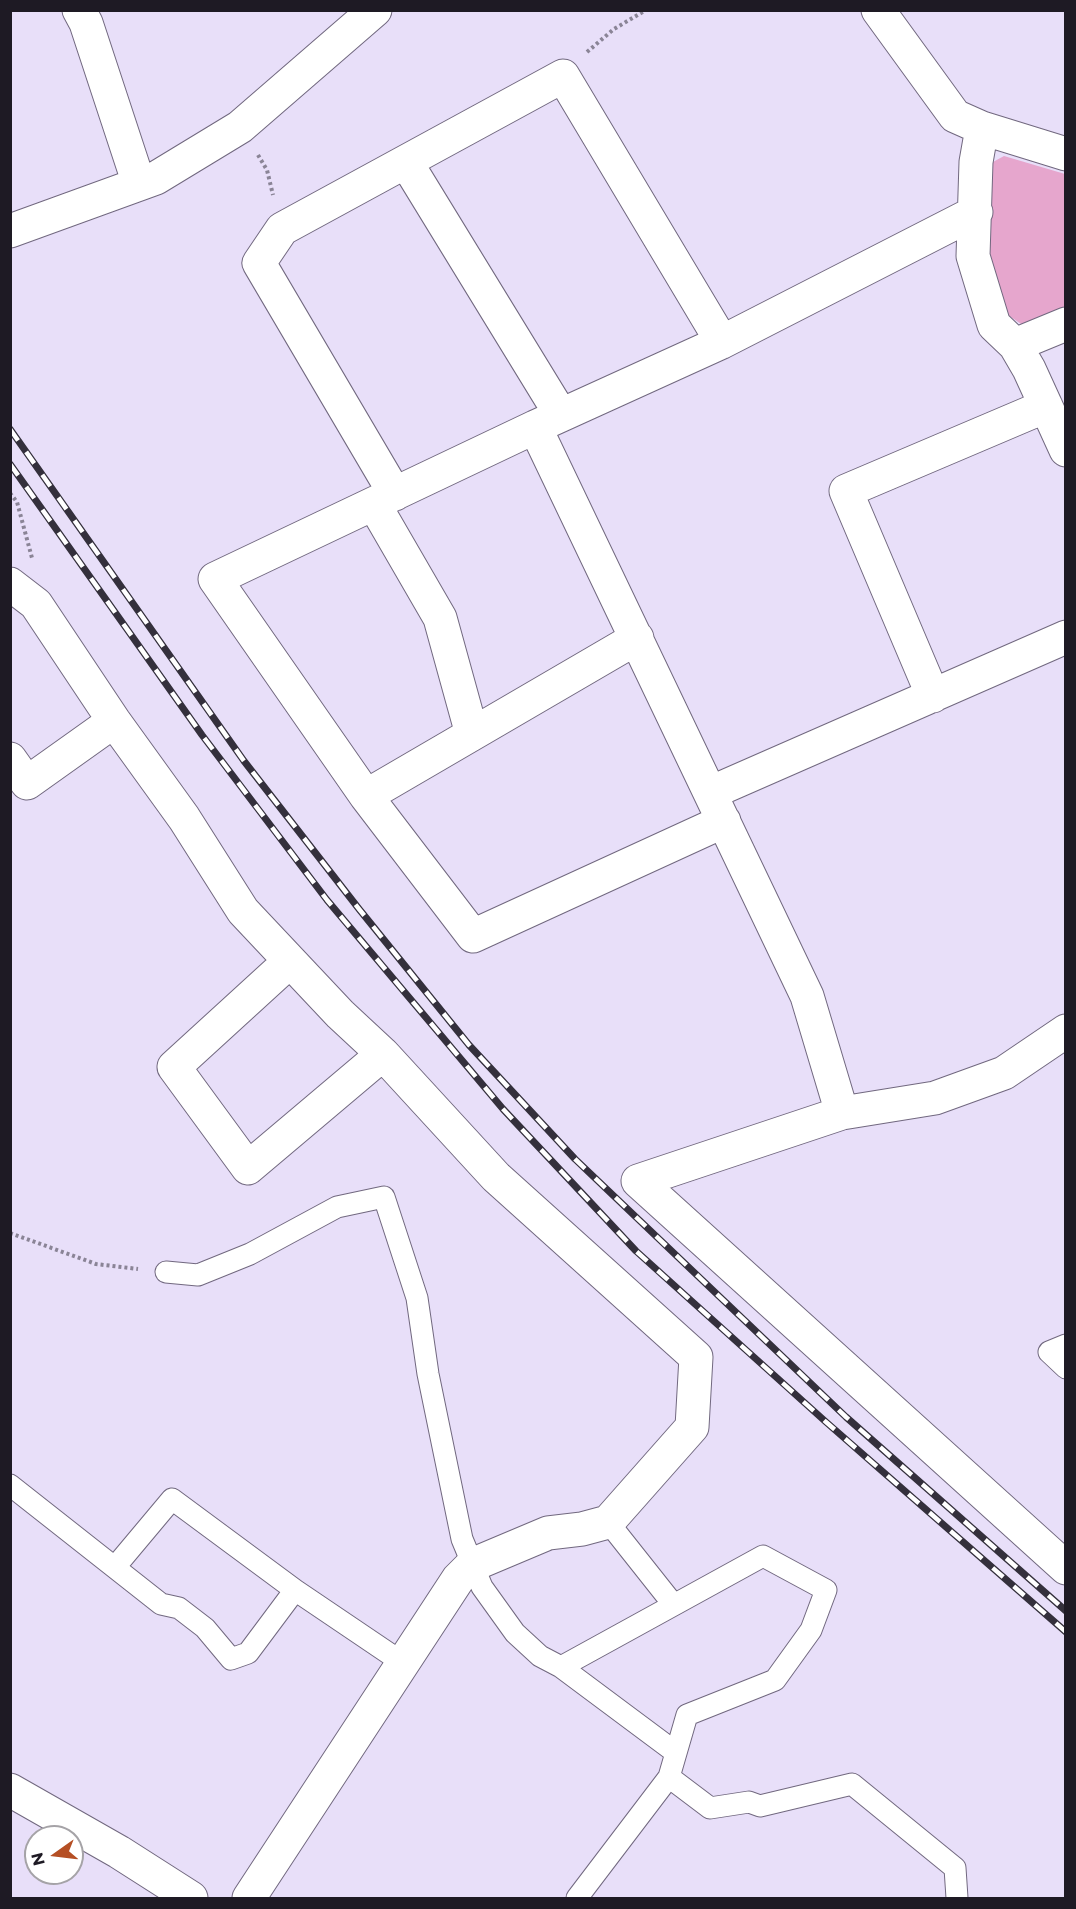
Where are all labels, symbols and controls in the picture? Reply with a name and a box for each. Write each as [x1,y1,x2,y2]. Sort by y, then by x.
north arrow [24,1825,84,1885]
text: N [27,1850,49,1868]

